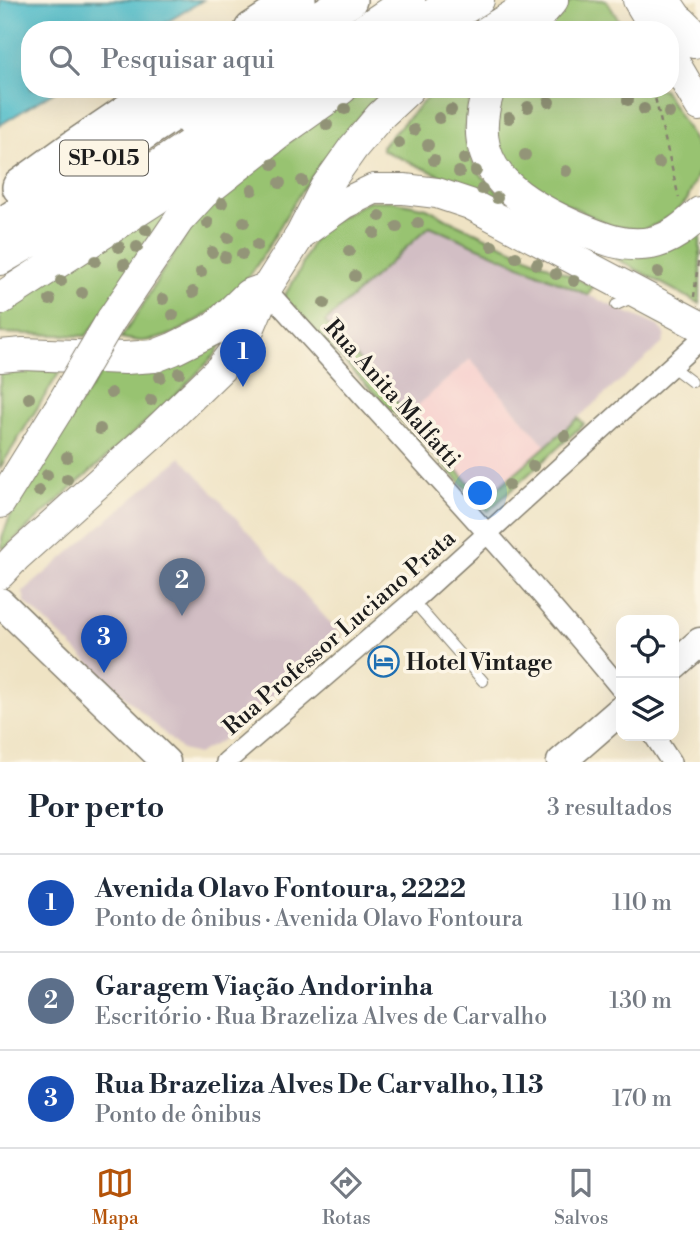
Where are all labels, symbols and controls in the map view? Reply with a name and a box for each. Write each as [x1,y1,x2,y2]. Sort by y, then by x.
search box [21,21,679,98]
icon: search [45,41,83,79]
text: Pesquisar aqui [101,44,275,76]
road number: SP-015 [60,140,148,176]
street label: Rua Anita Malfatti [318,314,466,474]
pin: 1 [220,329,266,387]
your location [463,476,497,510]
street label: Rua Professor Luciano Prata [218,524,462,741]
pin: 2 [159,558,205,616]
pin: 3 [81,615,127,673]
map controls [616,615,679,741]
button: locate [616,615,679,678]
hotel icon: Hotel Vintage [366,645,400,679]
place label: Hotel Vintage [406,649,553,677]
button: layers [616,678,679,741]
text: Por perto [28,789,164,827]
text: 3 resultados [547,794,672,822]
text: Avenida Olavo Fontoura, 2222 [95,873,466,905]
text: 1 [45,889,57,917]
text: 110 m [612,889,672,917]
text: Ponto de ônibus · Avenida Olavo Fontoura [95,905,523,933]
text: Garagem Viação Andorinha [95,971,433,1003]
text: 2 [44,987,58,1015]
text: 130 m [609,987,672,1015]
text: Escritório · Rua Brazeliza Alves de Carvalho [95,1003,547,1031]
text: Rua Brazeliza Alves De Carvalho, 113 [95,1069,544,1101]
text: 3 [44,1085,58,1113]
text: 170 m [612,1085,672,1113]
text: Ponto de ônibus [95,1101,261,1129]
tab: Mapa [92,1164,139,1230]
tab: Rotas [322,1164,371,1230]
tab: Salvos [554,1164,608,1230]

